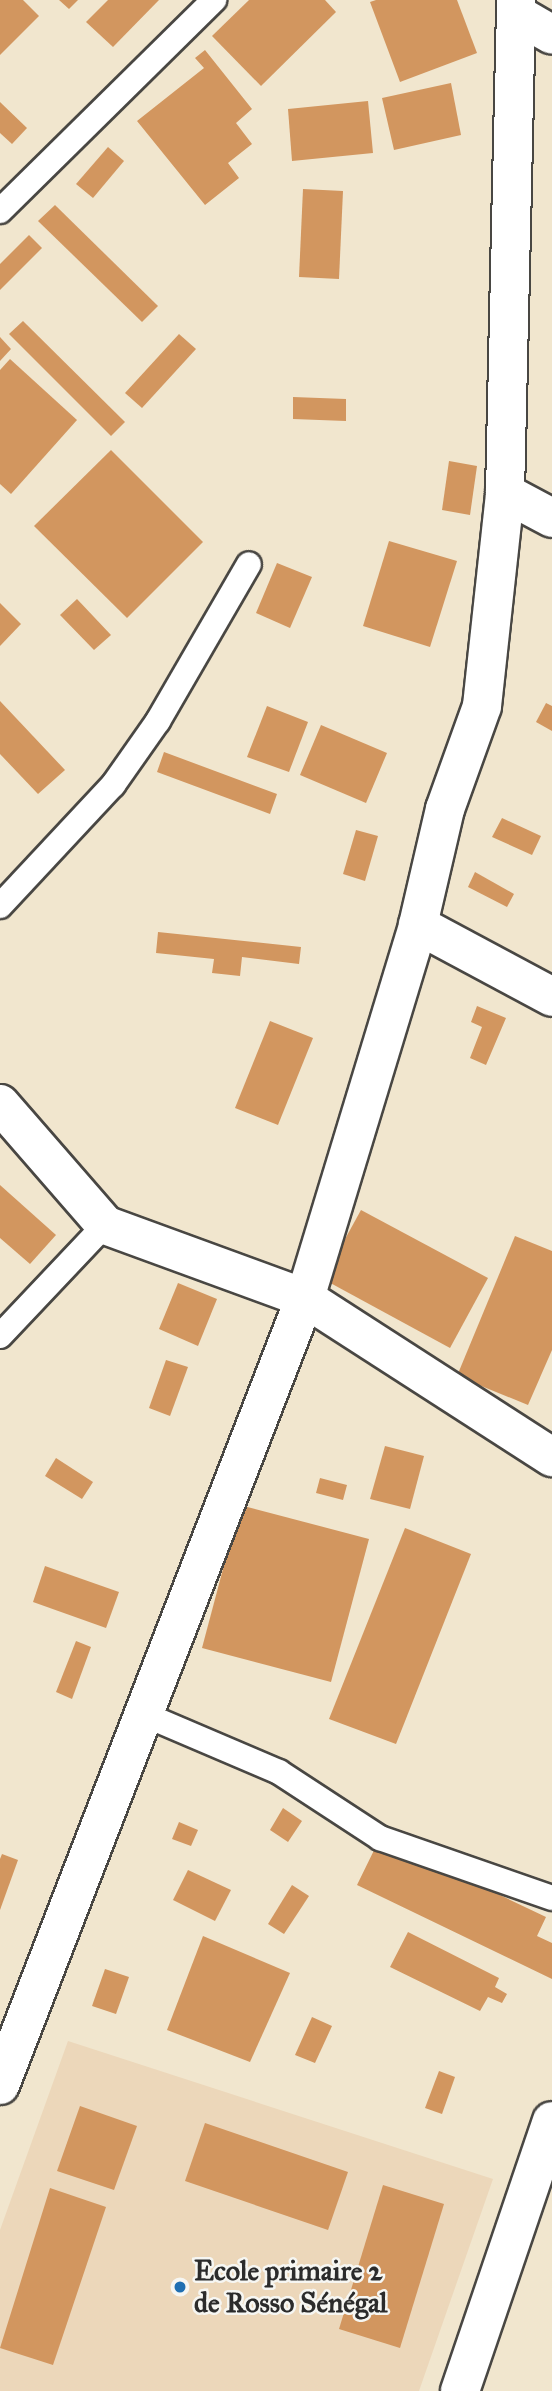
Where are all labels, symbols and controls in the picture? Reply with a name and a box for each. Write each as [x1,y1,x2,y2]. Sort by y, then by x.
place label: Ecole primaire 2 de Rosso Sénégal [194,2254,387,2320]
marker: Ecole primaire 2 de Rosso Sénégal [172,2279,188,2295]

